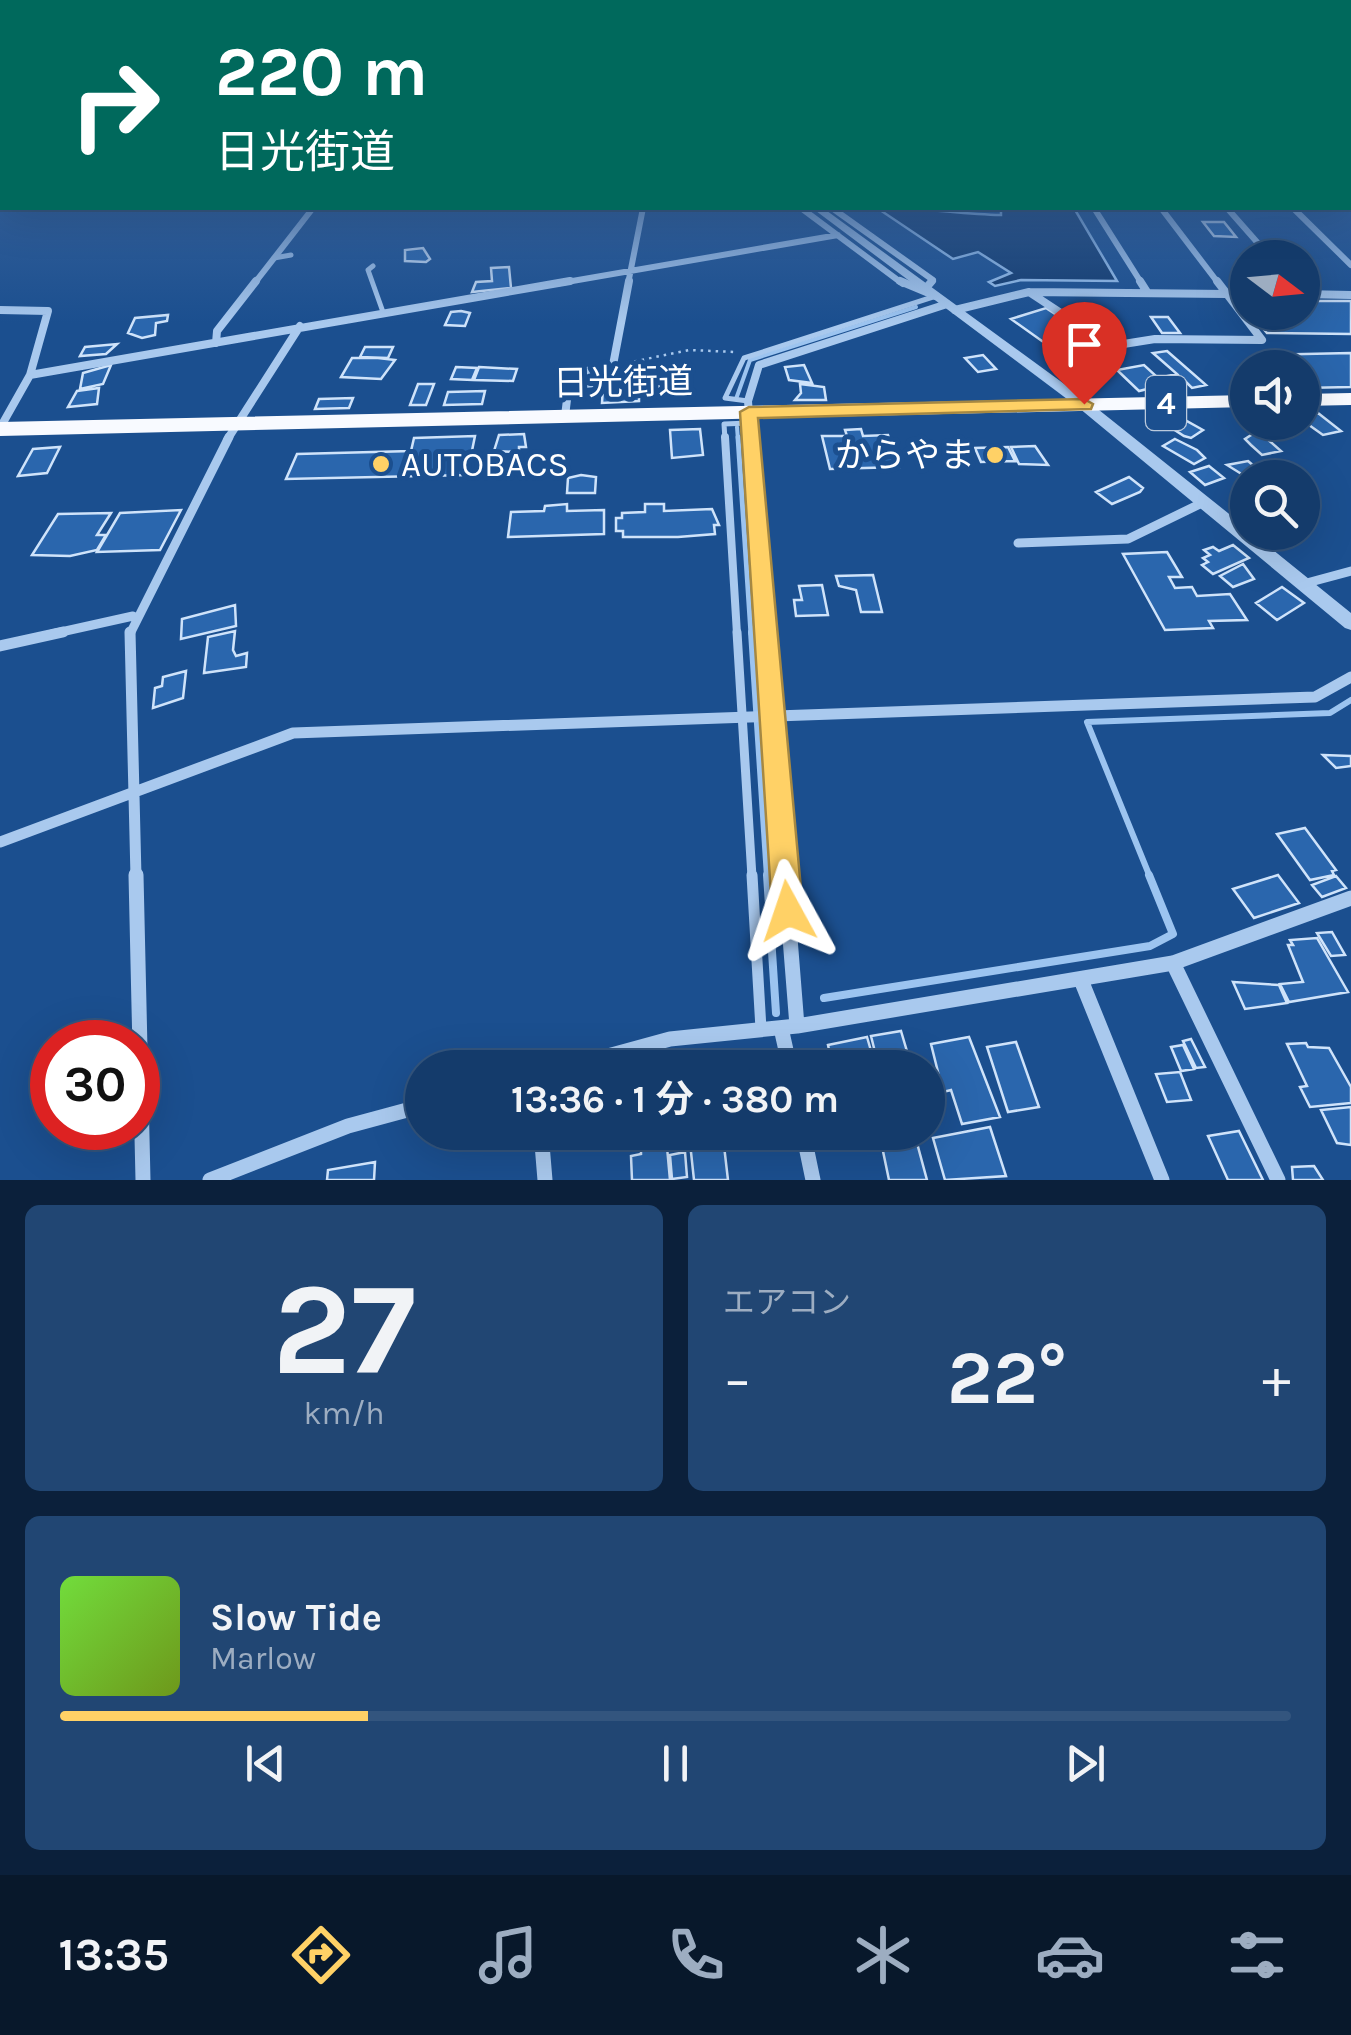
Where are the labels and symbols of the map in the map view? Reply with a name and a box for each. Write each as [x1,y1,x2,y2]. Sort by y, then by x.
north arrow [1230,240,1320,330]
pin [1042,302,1127,405]
street label: 日光街道 [553,361,693,404]
road number: 4 [1146,376,1186,430]
place label: からやま [835,435,975,476]
place label: AUTOBACS [401,444,569,485]
marker: からやま [984,444,1006,466]
marker: AUTOBACS [370,453,392,475]
position arrow [736,859,840,963]
speed limit sign: 30 [30,1020,160,1150]

